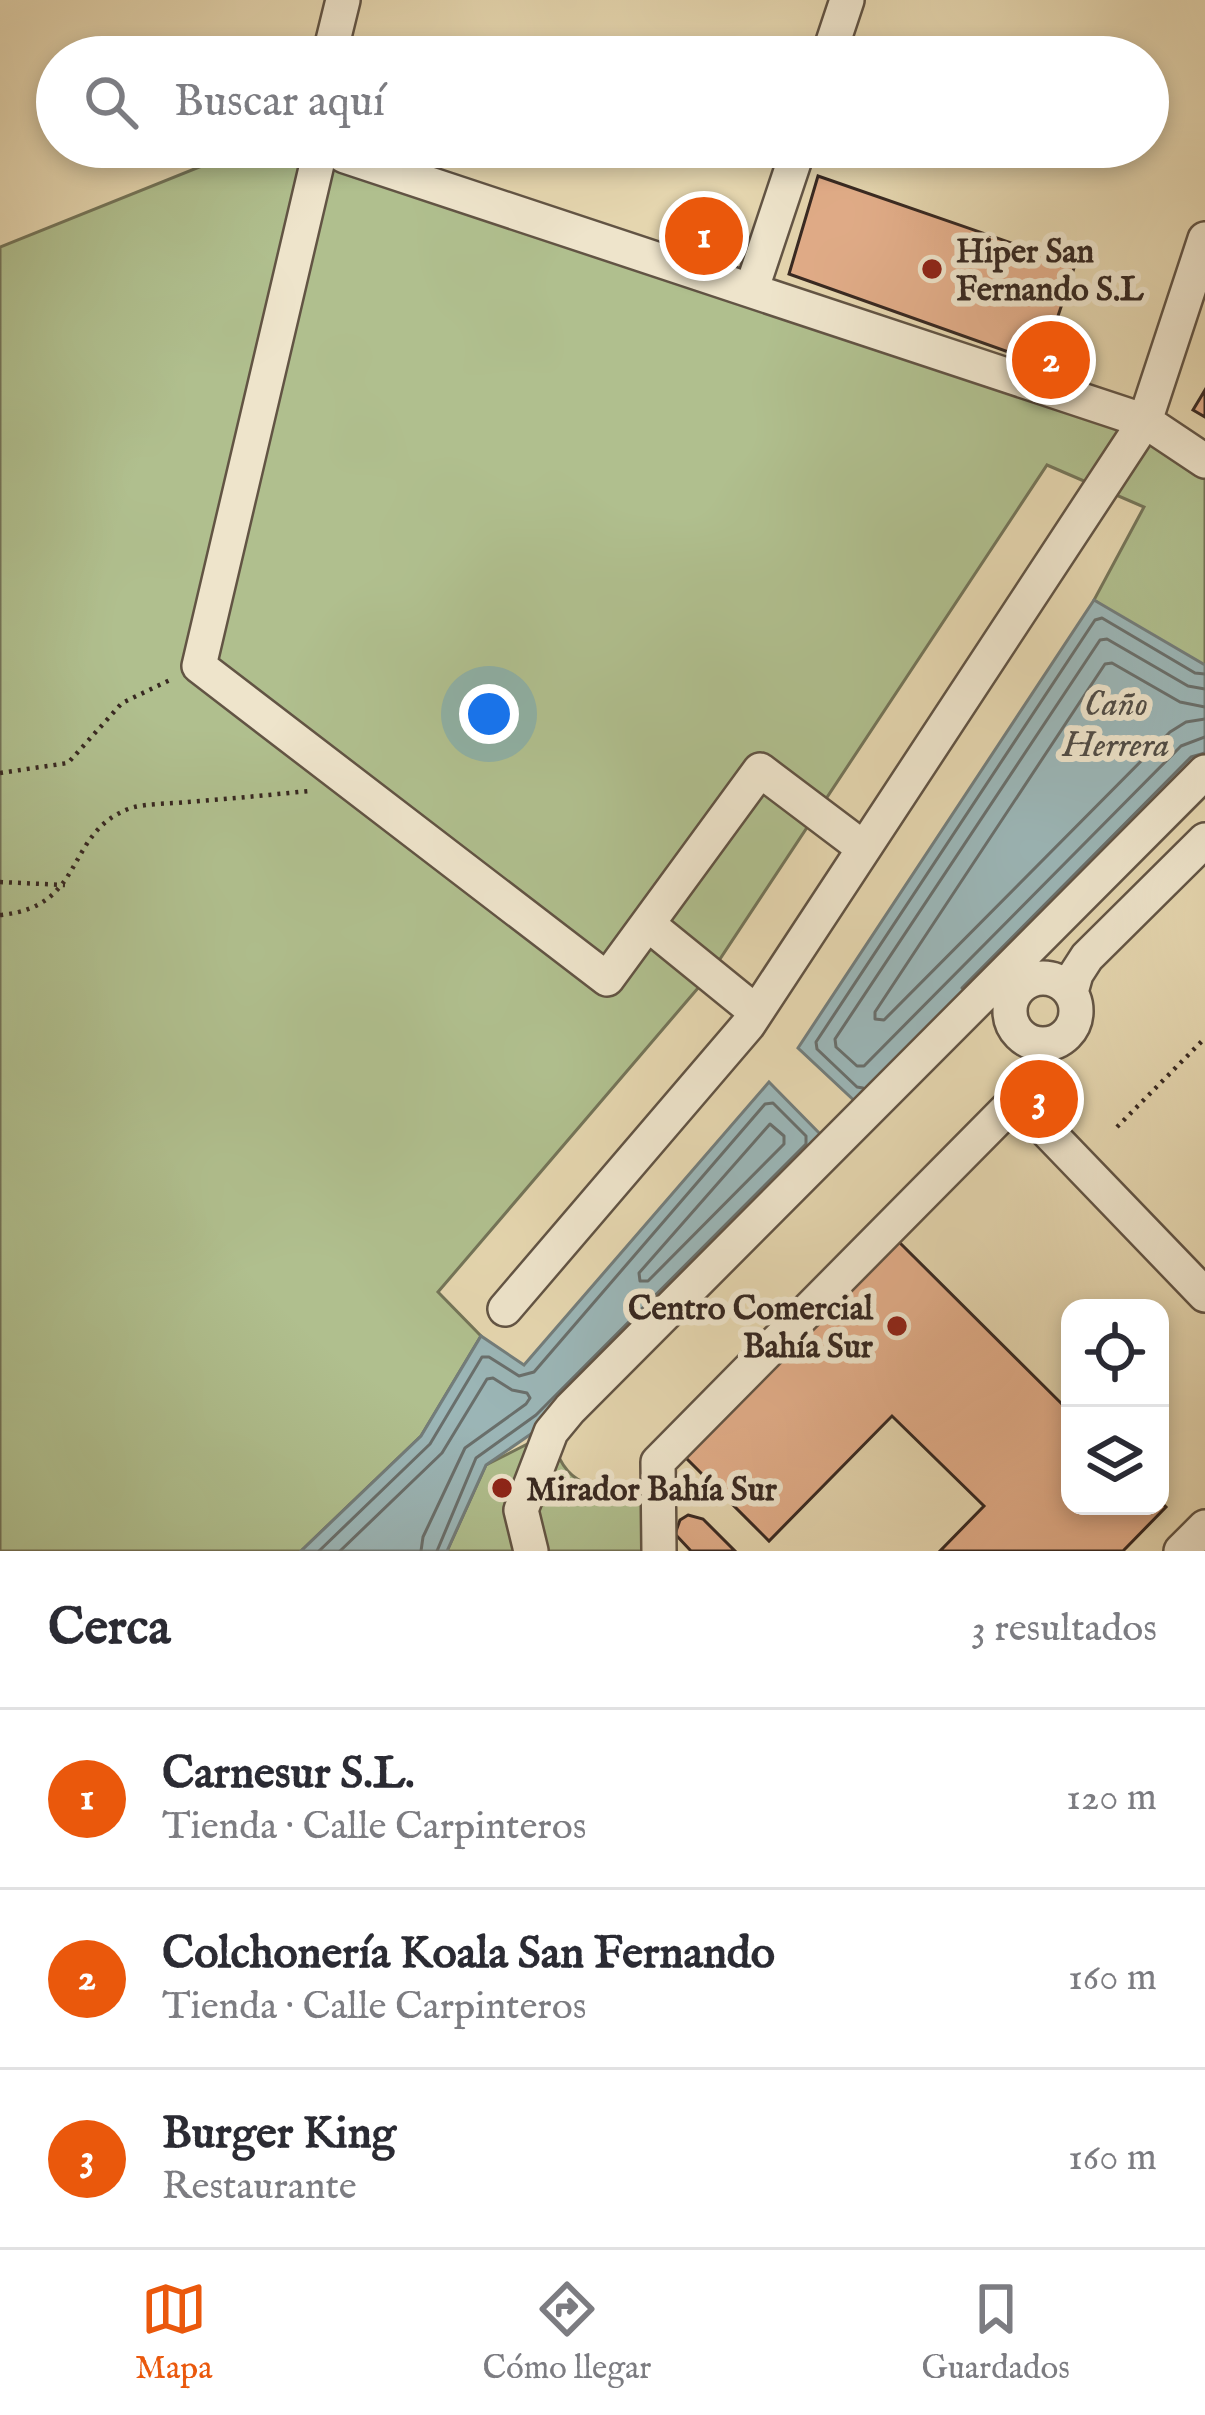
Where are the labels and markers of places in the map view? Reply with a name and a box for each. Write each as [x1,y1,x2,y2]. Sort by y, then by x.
pin: 1 [665,191,743,281]
place label: Hiper San Fernando S.L [956,232,1144,312]
marker: Hiper San Fernando S.L [919,256,945,282]
pin: 2 [1012,315,1090,405]
pin: 3 [1000,1054,1078,1144]
place label: Centro Comercial Bahía Sur [628,1289,874,1369]
marker: Centro Comercial Bahía Sur [884,1313,910,1339]
place label: Mirador Bahía Sur [526,1470,778,1512]
marker: Mirador Bahía Sur [489,1475,515,1501]

